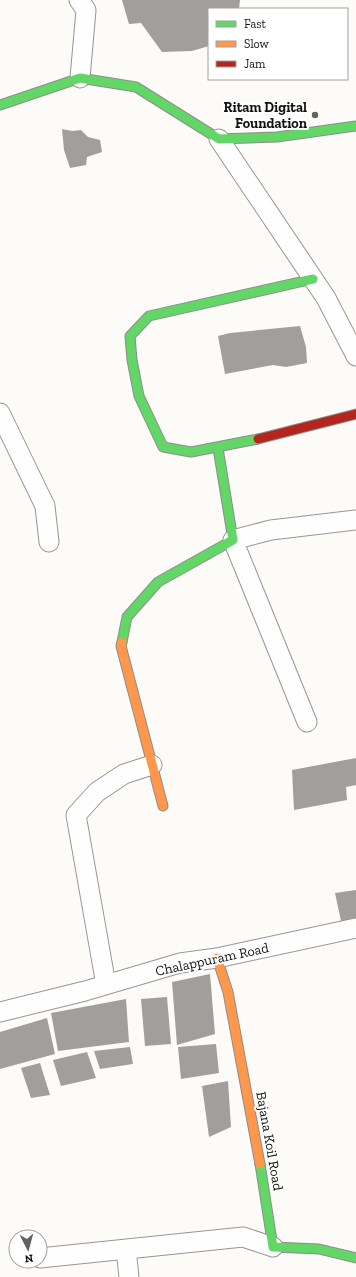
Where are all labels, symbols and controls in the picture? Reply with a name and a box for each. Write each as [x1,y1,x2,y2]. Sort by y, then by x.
legend [208,8,348,80]
text: Fast [244,17,267,31]
text: Slow [244,37,270,51]
text: Jam [244,57,266,71]
place label: Ritam Digital Foundation [224,99,308,132]
marker: Ritam Digital Foundation [310,110,320,120]
street label: Chalappuram Road [154,939,271,980]
street label: Bajana Koil Road [252,1090,287,1192]
north arrow [8,1229,48,1269]
text: N [24,1252,34,1265]

